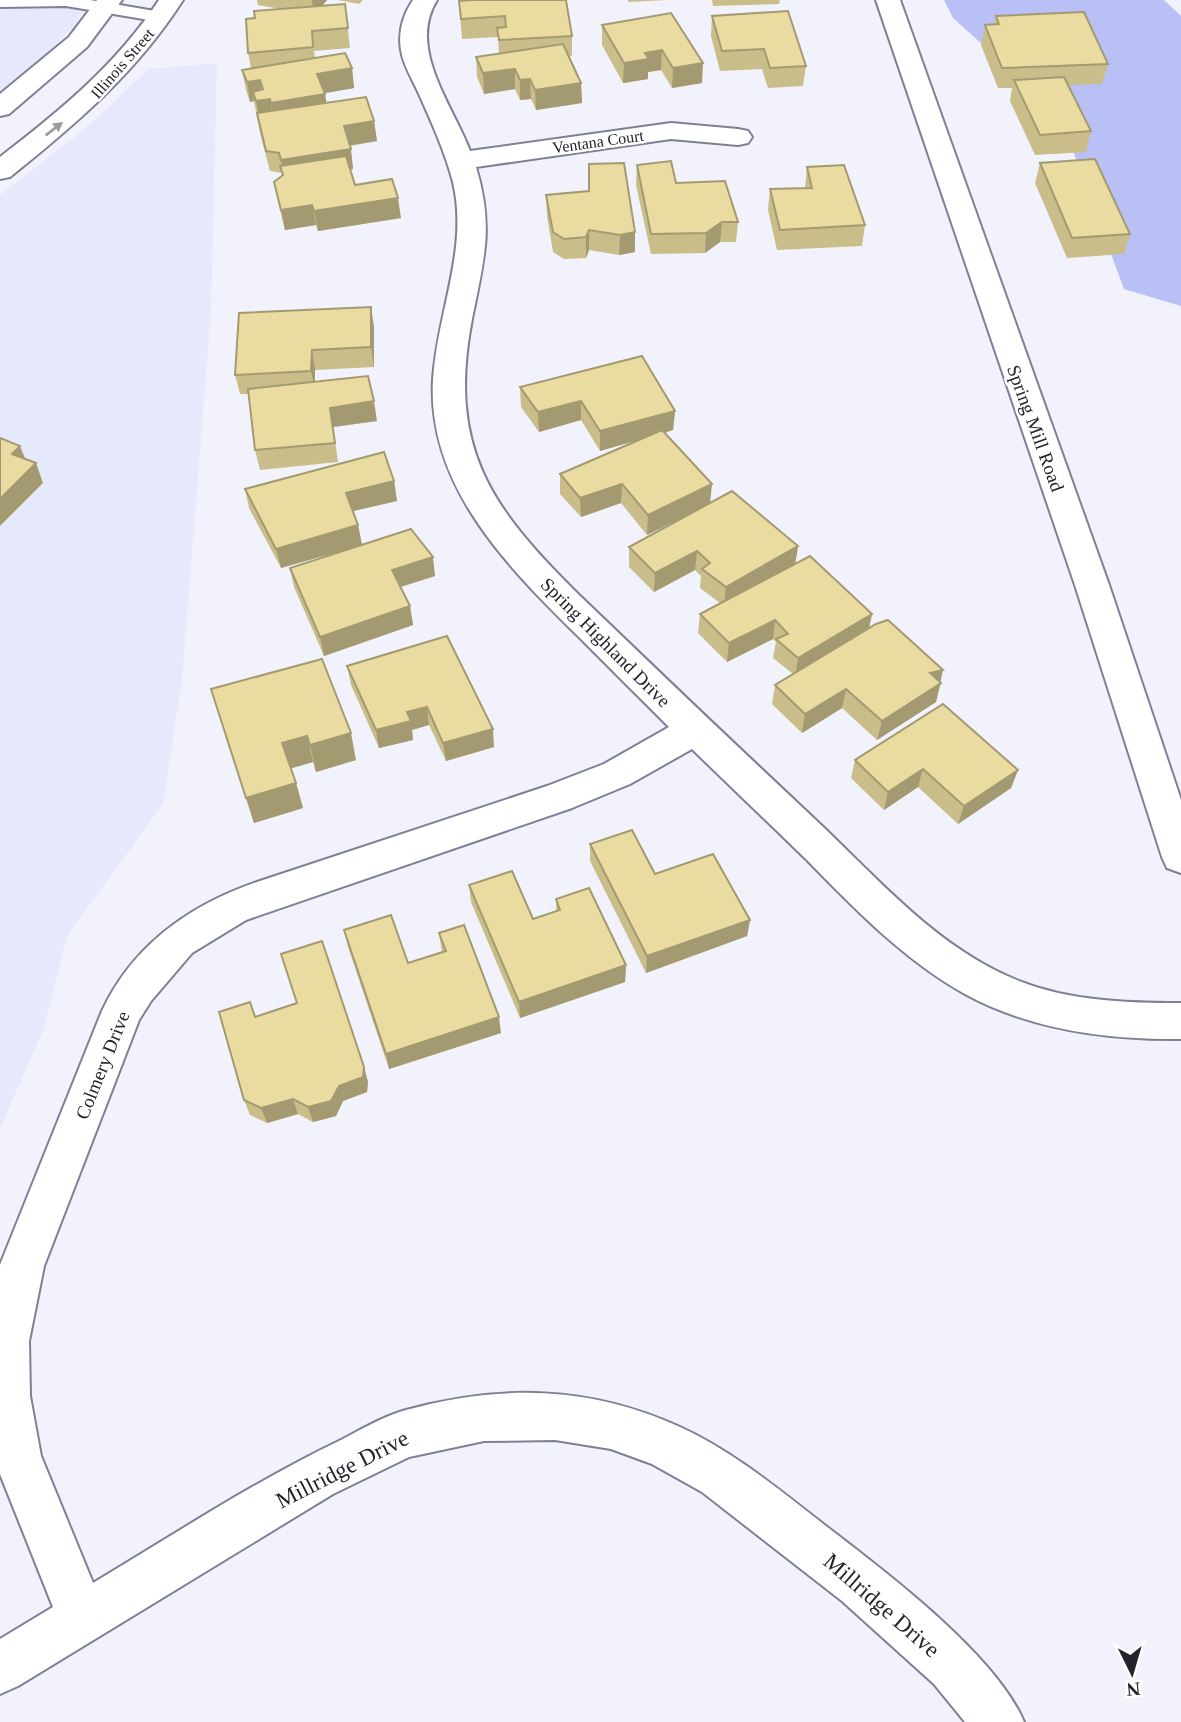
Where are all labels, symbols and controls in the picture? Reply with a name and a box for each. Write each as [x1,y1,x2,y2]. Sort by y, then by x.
street label: Illinois Street [88,25,158,102]
one-way arrow [44,121,62,136]
street label: Ventana Court [551,127,645,156]
street label: Spring Mill Road [1003,362,1068,495]
street label: Spring Highland Drive [537,573,675,711]
street label: Colmery Drive [71,1008,134,1122]
street label: Millridge Drive [272,1425,412,1513]
street label: Millridge Drive [819,1548,945,1662]
north arrow [1097,1638,1167,1708]
text: N [1125,1678,1141,1701]

